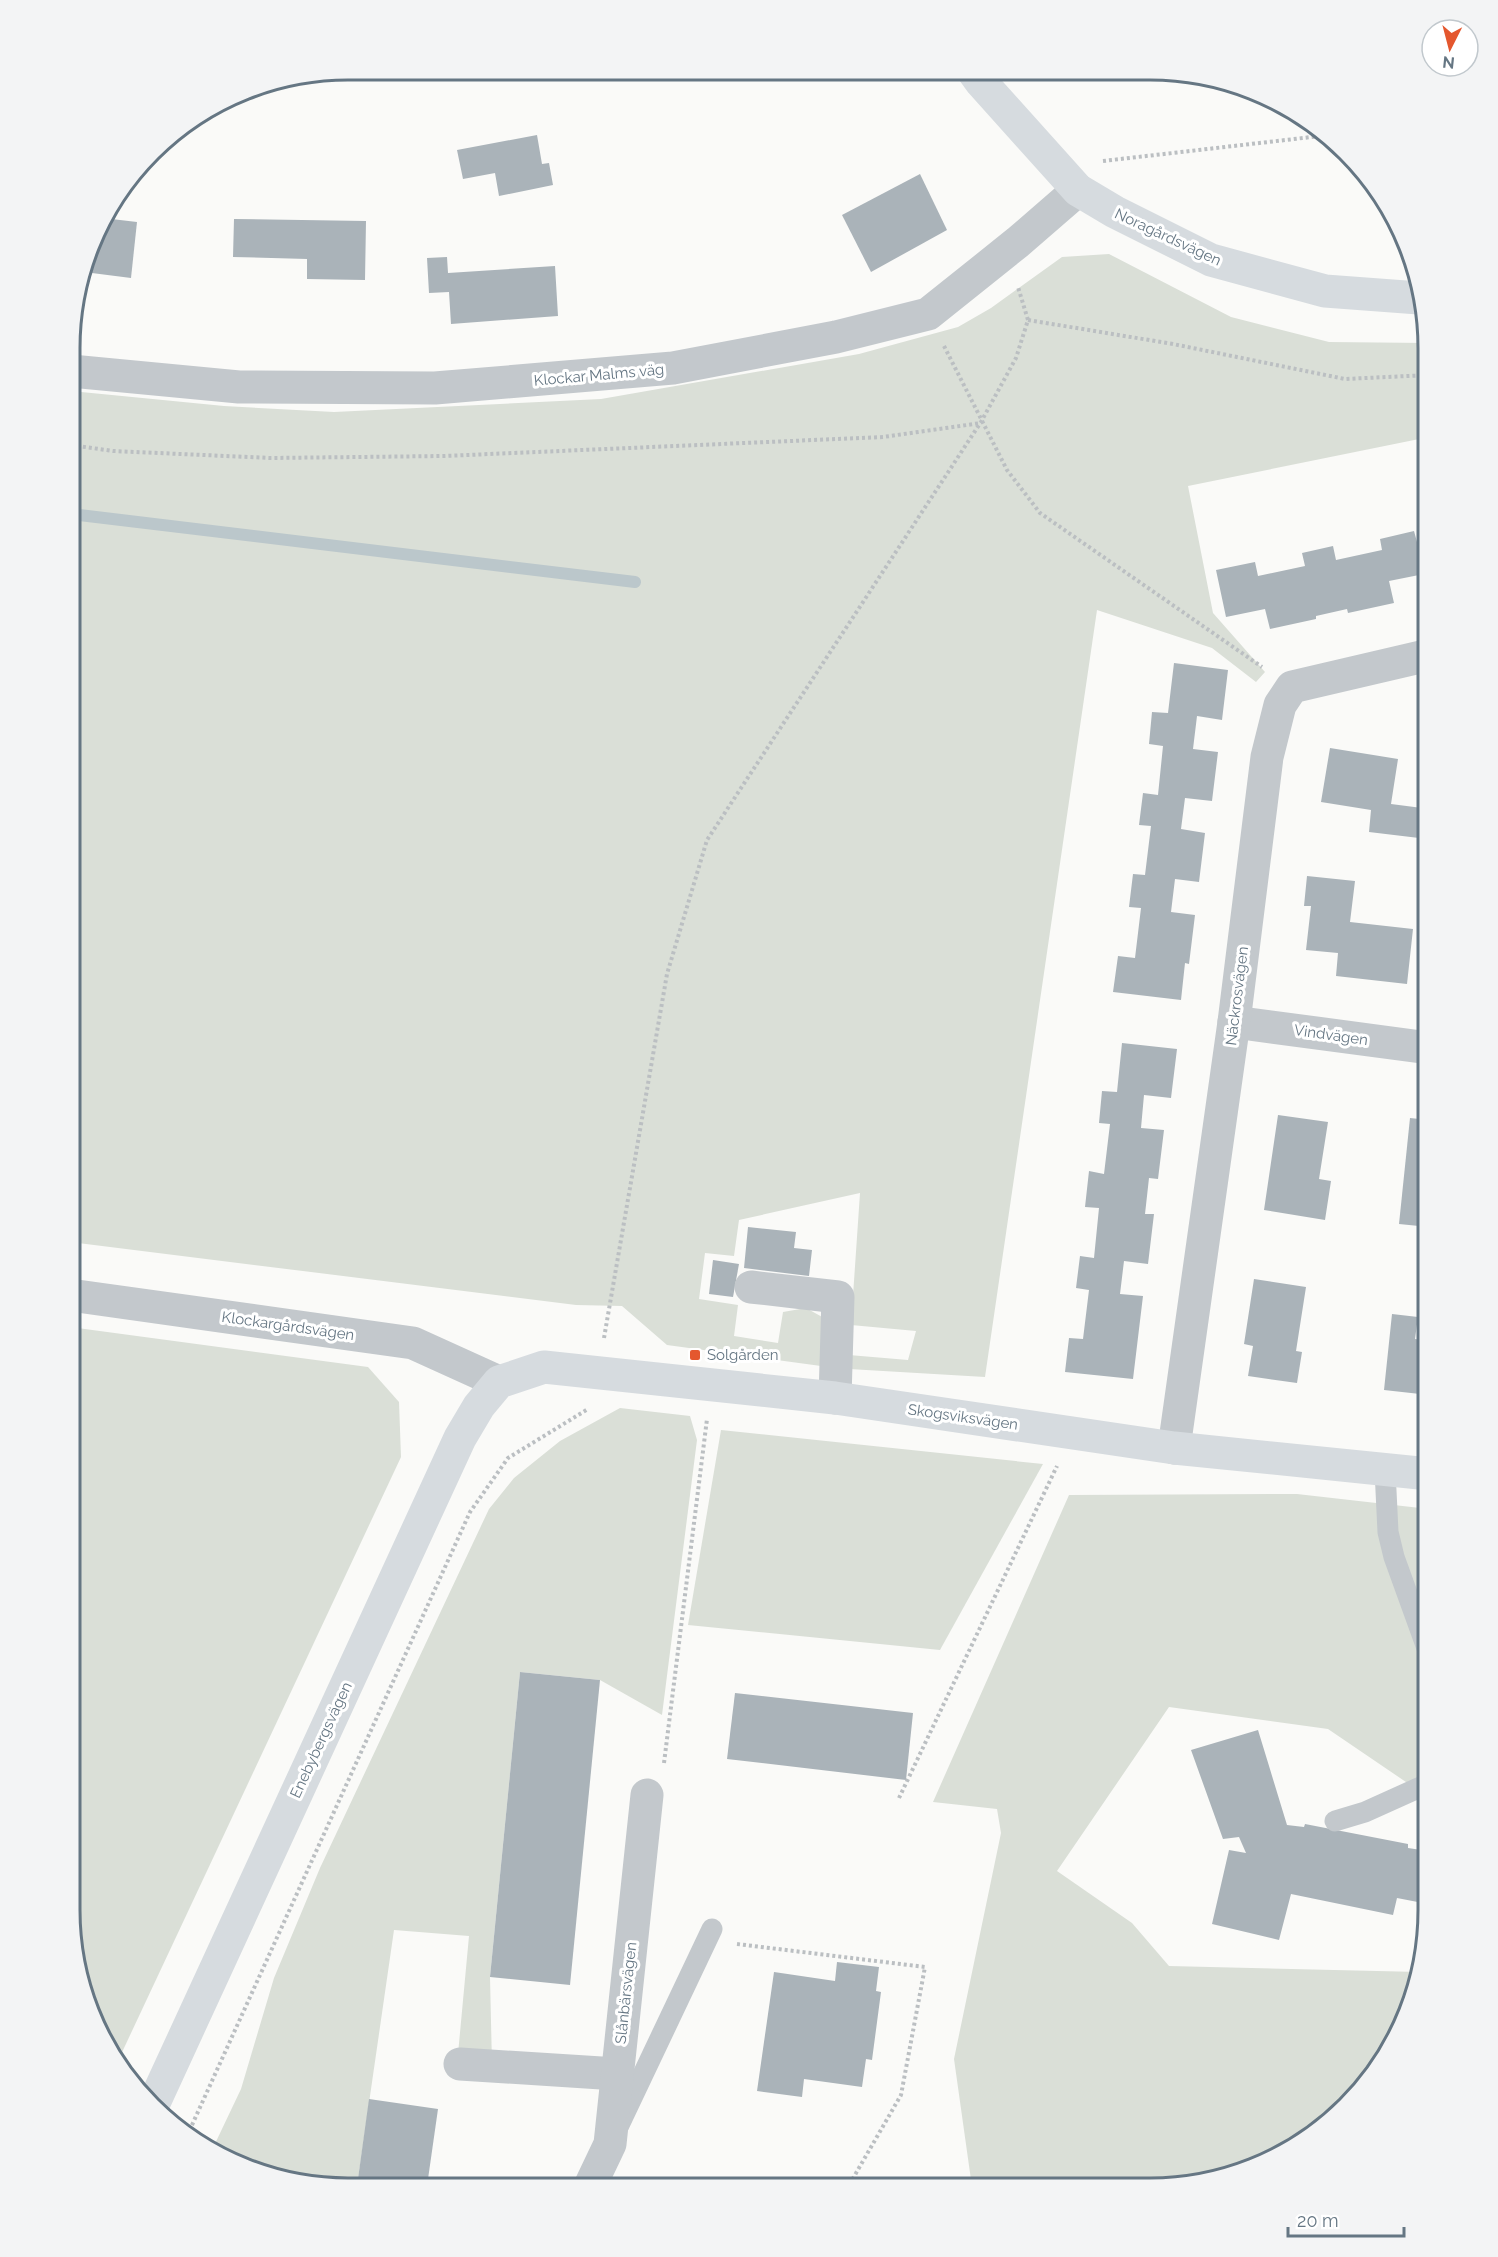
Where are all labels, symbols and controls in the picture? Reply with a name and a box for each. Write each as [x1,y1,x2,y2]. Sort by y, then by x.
north arrow [1420,18,1480,78]
text: N [1441,52,1456,73]
street label: Noragårdsvägen [1112,204,1224,270]
street label: Klockar Malms väg [533,360,665,390]
street label: Näckrosvägen [1222,945,1252,1047]
street label: Vindvägen [1293,1021,1369,1049]
street label: Klockargårdsvägen [221,1308,355,1344]
place label: Solgården [707,1346,779,1364]
marker: Solgården [688,1348,702,1362]
street label: Skogsviksvägen [907,1400,1019,1434]
street label: Enebybergsvägen [286,1679,356,1801]
street label: Slånbärsvägen [612,1941,640,2045]
scale bar [1288,2200,1404,2238]
text: 20 m [1297,2210,1339,2231]

